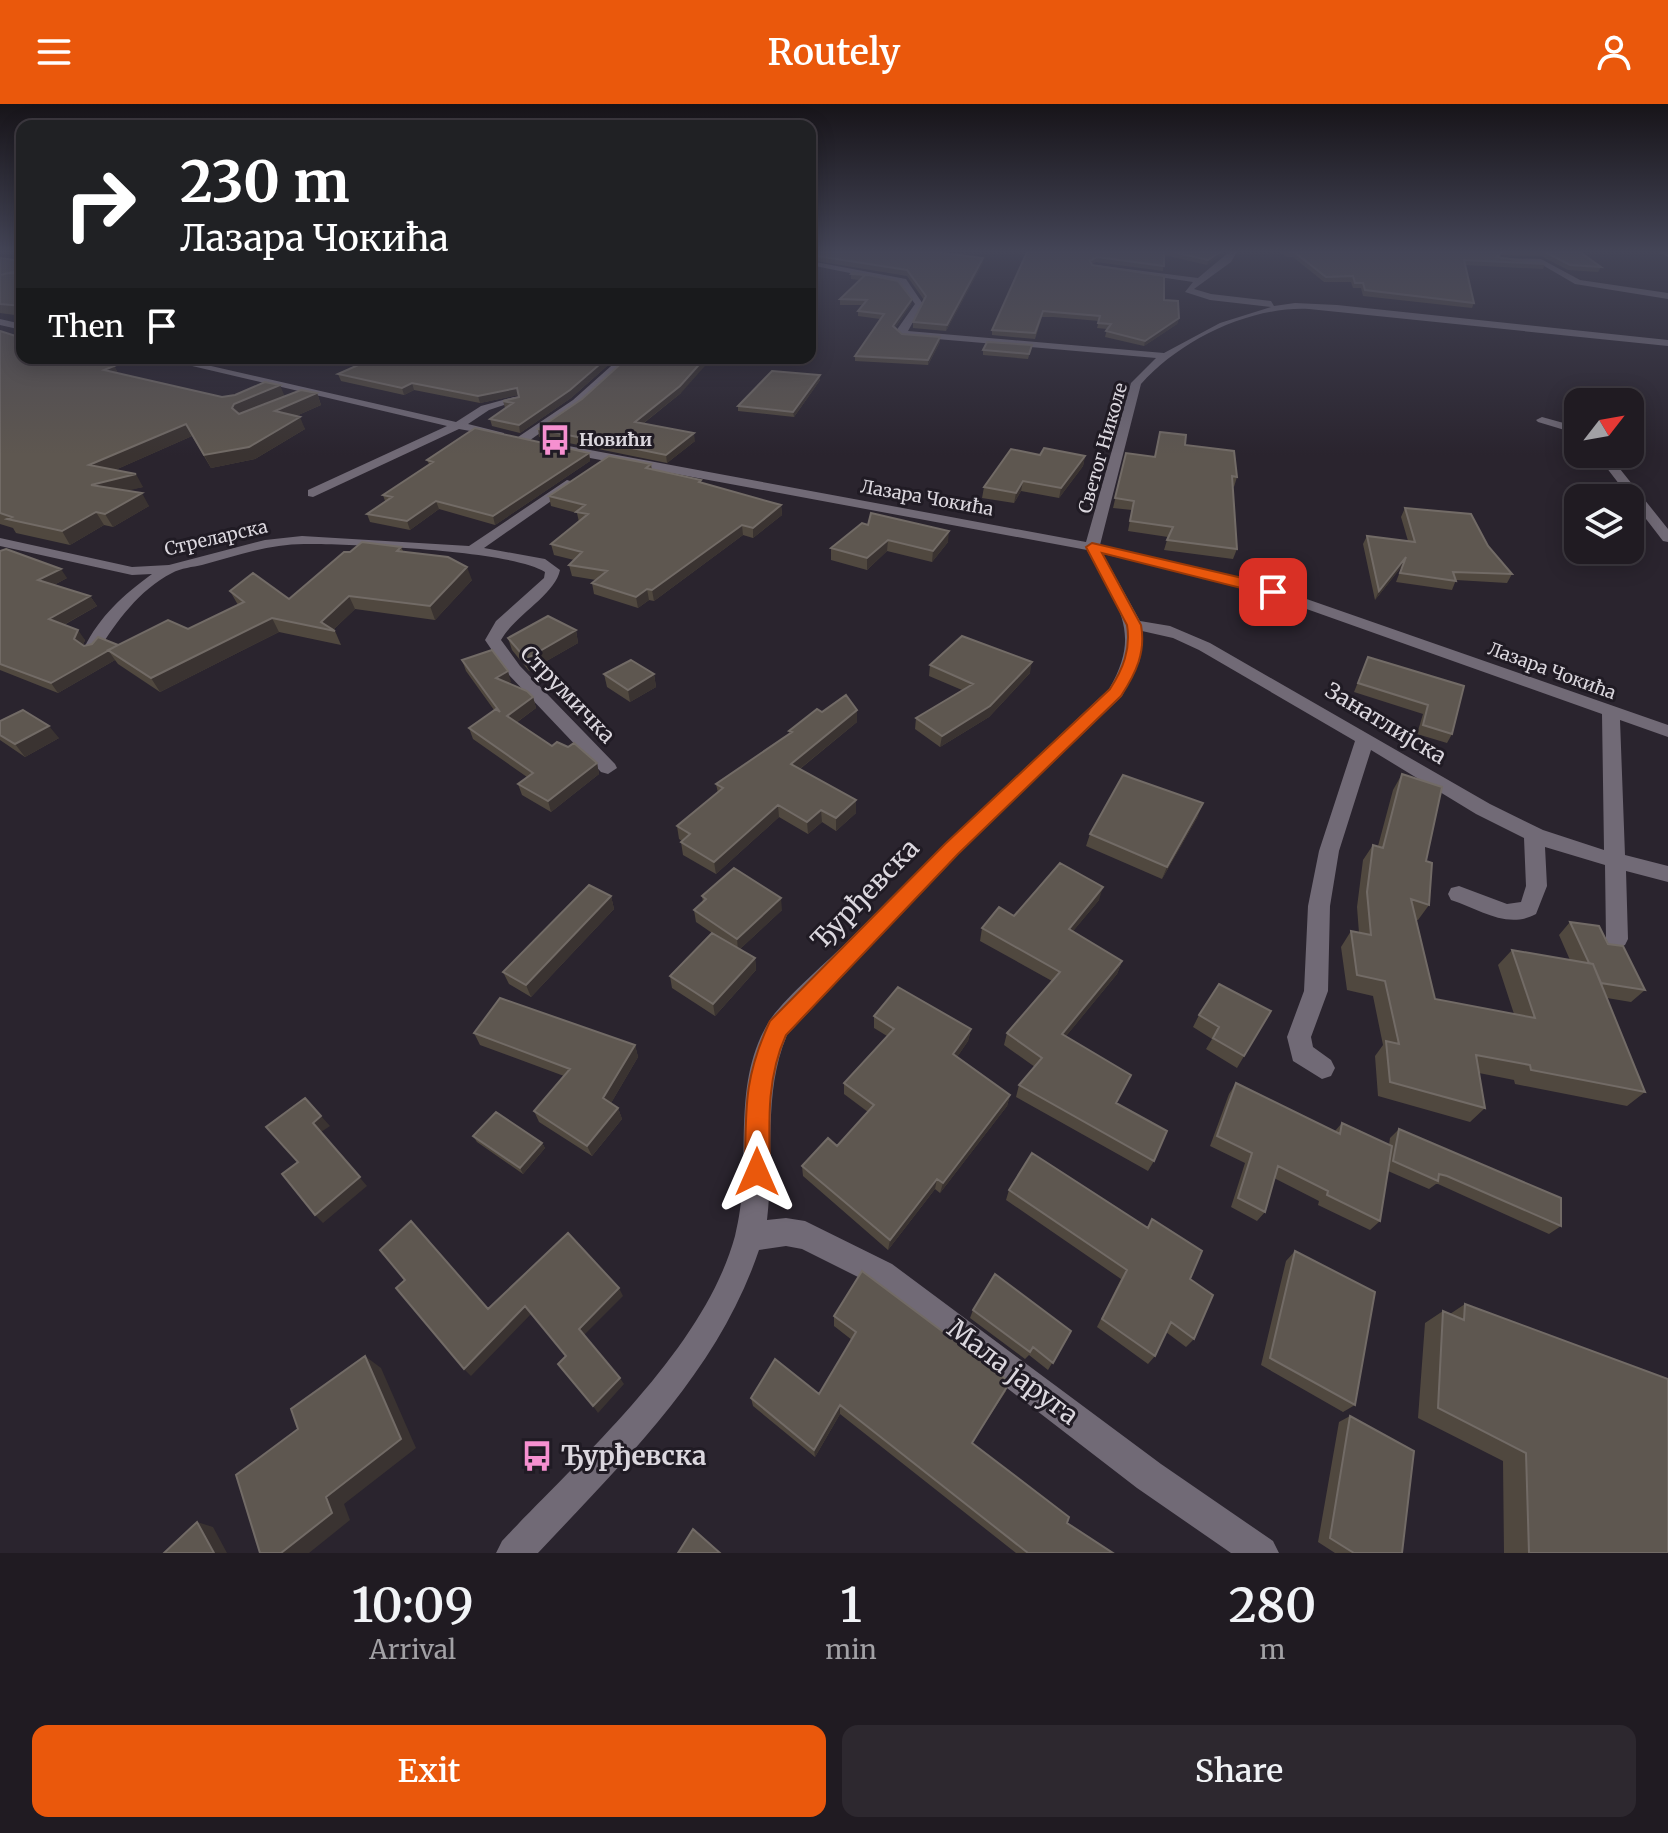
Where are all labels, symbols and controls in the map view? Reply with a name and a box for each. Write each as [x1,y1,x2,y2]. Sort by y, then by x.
icon: menu [32,30,76,74]
text: Routely [768,30,900,75]
icon: person [1592,30,1636,74]
text: 230 m [180,147,350,217]
icon: right [48,152,152,256]
text: Лазара Чокића [180,216,449,261]
icon: arrive [140,304,184,348]
text: Then [48,307,124,345]
street label: Светог Николе [1073,380,1132,516]
north arrow [1564,388,1644,468]
map controls [1564,388,1644,564]
bus stop icon: Новићи [538,423,572,457]
place label: Новићи [579,428,652,451]
street label: Лазара Чокића [859,475,996,521]
button: layers [1564,484,1644,564]
street label: Стреларска [162,514,270,561]
pin [1239,558,1307,626]
icon: arrive [1251,570,1295,614]
street label: Лазара Чокића [1485,637,1620,704]
street label: Струмичка [514,639,622,749]
street label: Занатлијска [1320,676,1452,770]
street label: Ђурђевска [804,831,926,956]
position arrow [715,1130,799,1214]
street label: Мала јаруга [941,1312,1085,1432]
bus stop icon: Ђурђевска [520,1439,554,1473]
place label: Ђурђевска [561,1439,707,1472]
text: 10:09 [352,1575,474,1635]
text: 1 [840,1575,862,1635]
text: 280 [1228,1575,1316,1635]
text: Arrival [369,1633,456,1666]
text: min [825,1633,877,1666]
text: m [1259,1633,1285,1666]
button: Exit [32,1725,826,1817]
button: Share [842,1725,1636,1817]

